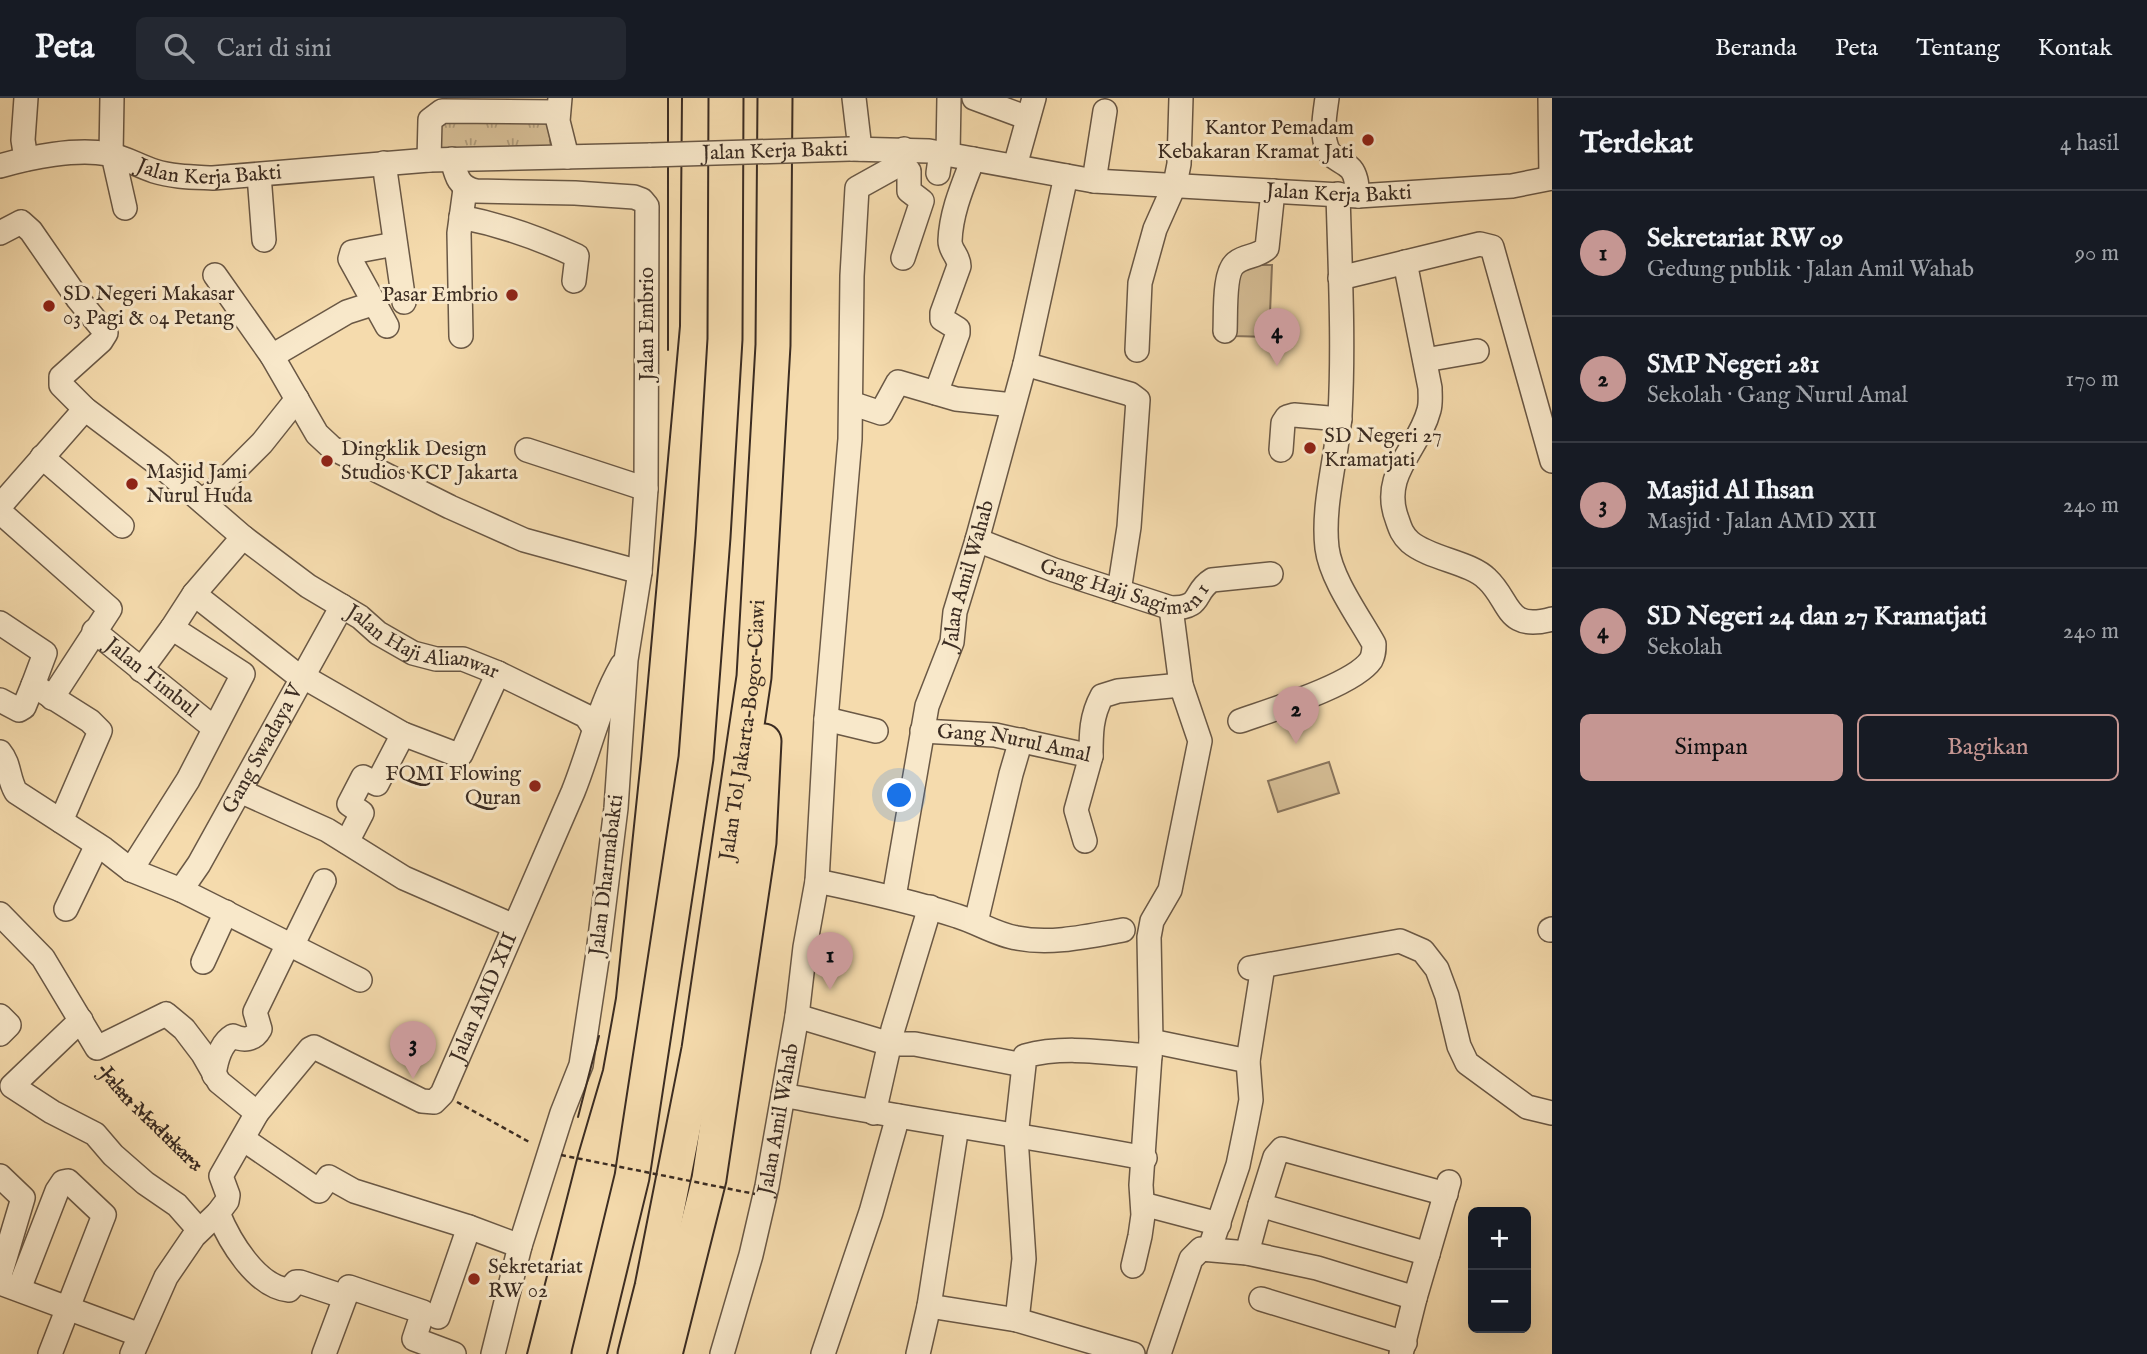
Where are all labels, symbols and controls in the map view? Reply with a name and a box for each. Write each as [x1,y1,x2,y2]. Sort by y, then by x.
search box [136,17,626,80]
text: Peta [35,27,94,69]
icon: search [160,29,198,67]
text: Cari di sini [216,32,332,65]
text: Beranda [1715,33,1797,64]
text: Peta [1835,33,1878,64]
text: Tentang [1916,33,2000,64]
text: Kontak [2038,33,2112,64]
place label: Kantor Pemadam Kebakaran Kramat Jati [1157,115,1354,166]
text: Terdekat [1580,125,1693,163]
text: 4 hasil [2060,129,2119,158]
marker: Kantor Pemadam Kebakaran Kramat Jati [1360,132,1376,148]
street label: Jalan Kerja Bakti [700,136,848,167]
street label: Jalan Kerja Bakti [131,151,283,192]
street label: Jalan Kerja Bakti [1263,177,1413,210]
text: Sekretariat RW 09 [1647,222,1843,255]
text: 1 [1599,239,1607,268]
text: 90 m [2075,239,2119,268]
text: Gedung publik · Jalan Amil Wahab [1647,255,1974,284]
street label: Jalan Embrio [634,267,661,383]
place label: SD Negeri Makasar 03 Pagi & 04 Petang [63,281,235,332]
place label: Pasar Embrio [382,282,498,309]
marker: Pasar Embrio [504,287,520,303]
marker: SD Negeri Makasar 03 Pagi & 04 Petang [41,298,57,314]
pin: 4 [1254,308,1300,366]
text: SMP Negeri 281 [1647,348,1820,381]
text: 2 [1598,365,1608,394]
text: 170 m [2066,365,2119,394]
text: Sekolah · Gang Nurul Amal [1647,381,1908,410]
place label: SD Negeri 27 Kramatjati [1324,423,1442,474]
place label: Dingklik Design Studios KCP Jakarta [341,436,519,487]
marker: SD Negeri 27 Kramatjati [1302,440,1318,456]
marker: Dingklik Design Studios KCP Jakarta [319,453,335,469]
place label: Masjid Jami Nurul Huda [146,459,253,510]
text: Masjid Al Ihsan [1647,474,1814,507]
marker: Masjid Jami Nurul Huda [124,476,140,492]
text: 3 [1599,491,1607,520]
text: 240 m [2063,491,2119,520]
street label: Jalan Amil Wahab [936,497,1001,656]
text: Masjid · Jalan AMD XII [1647,507,1877,536]
street label: Gang Haji Sagiman 1 [1036,552,1216,622]
street label: Jalan Haji Alianwar [340,597,503,686]
street label: Jalan Tol Jakarta–Bogor–Ciawi [713,599,772,864]
text: SD Negeri 24 dan 27 Kramatjati [1647,600,1987,633]
text: 4 [1597,617,1609,646]
text: 240 m [2063,617,2119,646]
street label: Jalan Timbul [98,630,204,724]
text: Sekolah [1647,633,1722,662]
street label: Gang Swadaya V [216,678,310,819]
pin: 2 [1273,686,1319,744]
button: Simpan [1580,714,1843,781]
button: Bagikan [1857,714,2119,781]
street label: Gang Nurul Amal [936,718,1094,769]
place label: FQMI Flowing Quran [385,761,522,812]
marker: FQMI Flowing Quran [527,778,543,794]
your location [882,778,916,812]
street label: Jalan Dharmabakti [583,793,630,959]
street label: Jalan AMD XII [443,929,524,1068]
pin: 1 [807,932,853,990]
pin: 3 [390,1021,436,1079]
street label: Jalan Amil Wahab [751,1041,805,1199]
street label: Jalan Madukara [92,1060,206,1179]
map controls [1468,1207,1531,1333]
button: + [1468,1207,1531,1270]
place label: Sekretariat RW 02 [488,1254,583,1305]
button: − [1468,1270,1531,1333]
marker: Sekretariat RW 02 [466,1271,482,1287]

